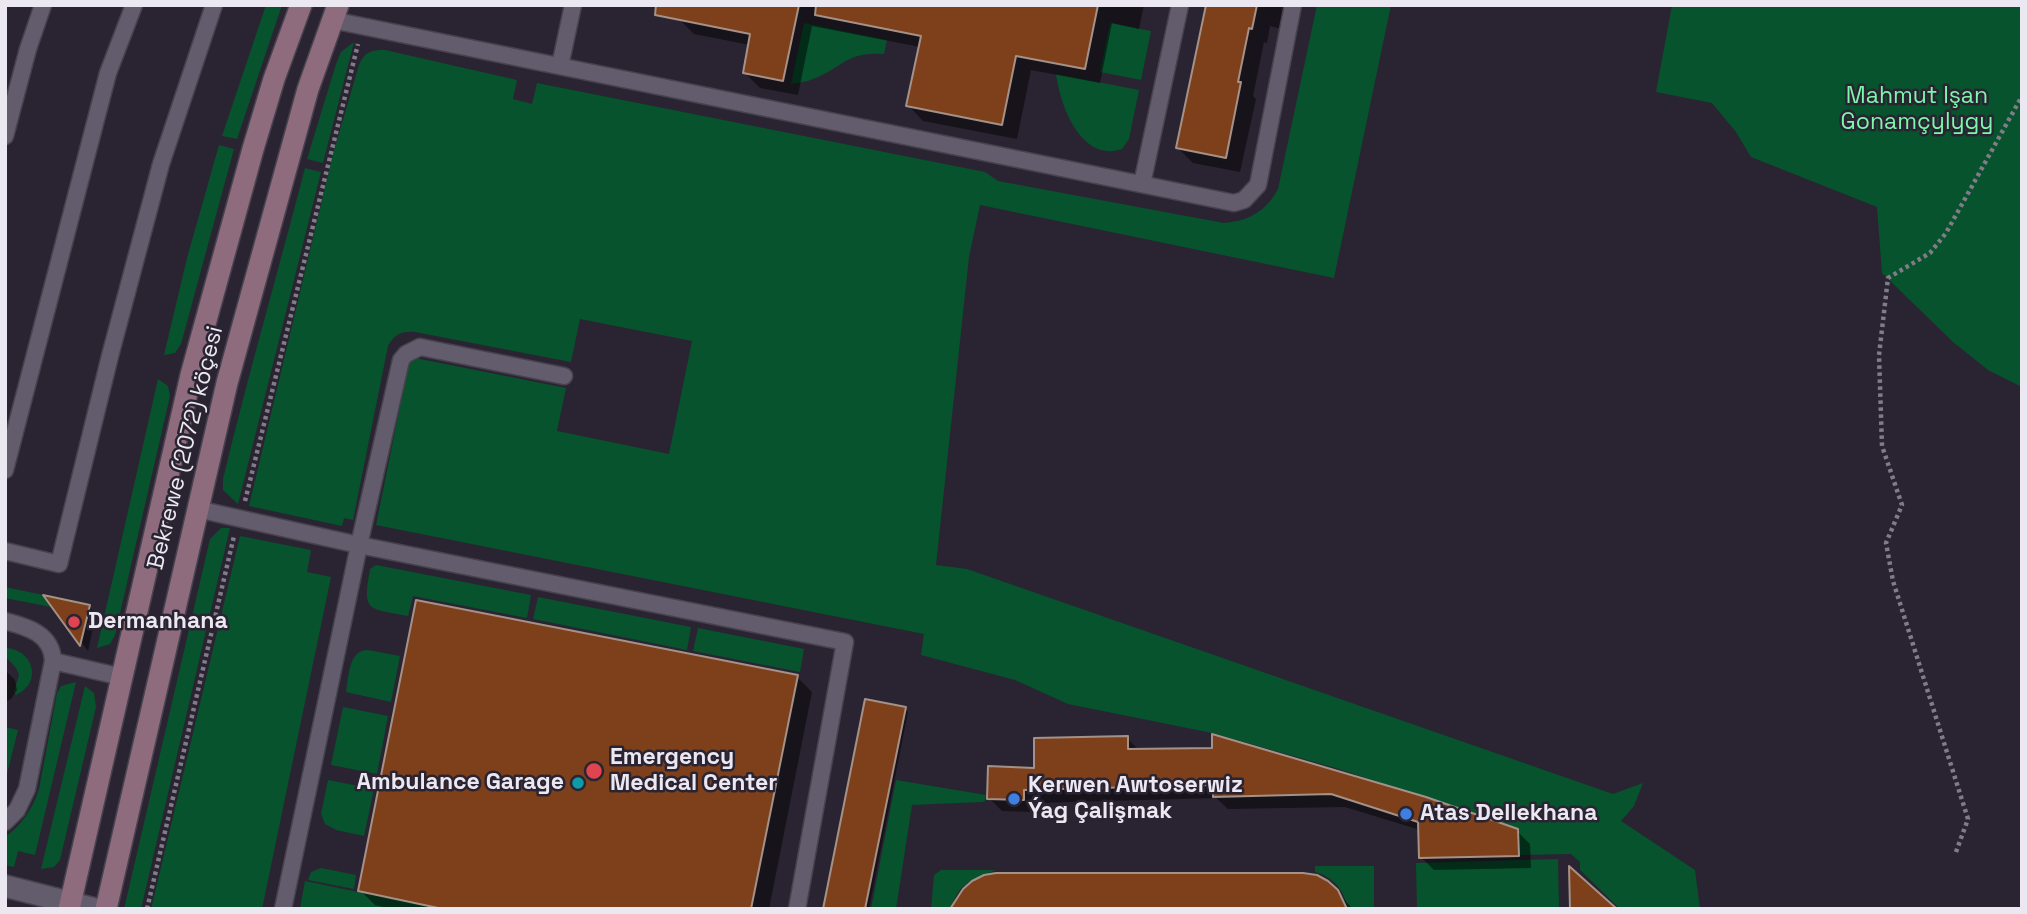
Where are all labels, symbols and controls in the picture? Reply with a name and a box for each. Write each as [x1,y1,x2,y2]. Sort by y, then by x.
park label: Mahmut Işan Gonamçylygy [1841,83,1993,137]
street label: Bekrewe (2072) köçesi [142,324,230,572]
place label: Dermanhana [88,608,228,636]
marker: Dermanhana [66,614,82,630]
place label: Emergency Medical Center [610,744,777,798]
marker: Emergency Medical Center [584,761,604,781]
place label: Ambulance Garage [356,769,564,797]
place label: Kerwen Awtoserwiz Ýag Çalişmak [1028,772,1243,826]
marker: Ambulance Garage [570,775,586,791]
marker: Kerwen Awtoserwiz Ýag Çalişmak [1006,791,1022,807]
place label: Atas Dellekhana [1420,800,1598,828]
marker: Atas Dellekhana [1398,806,1414,822]

